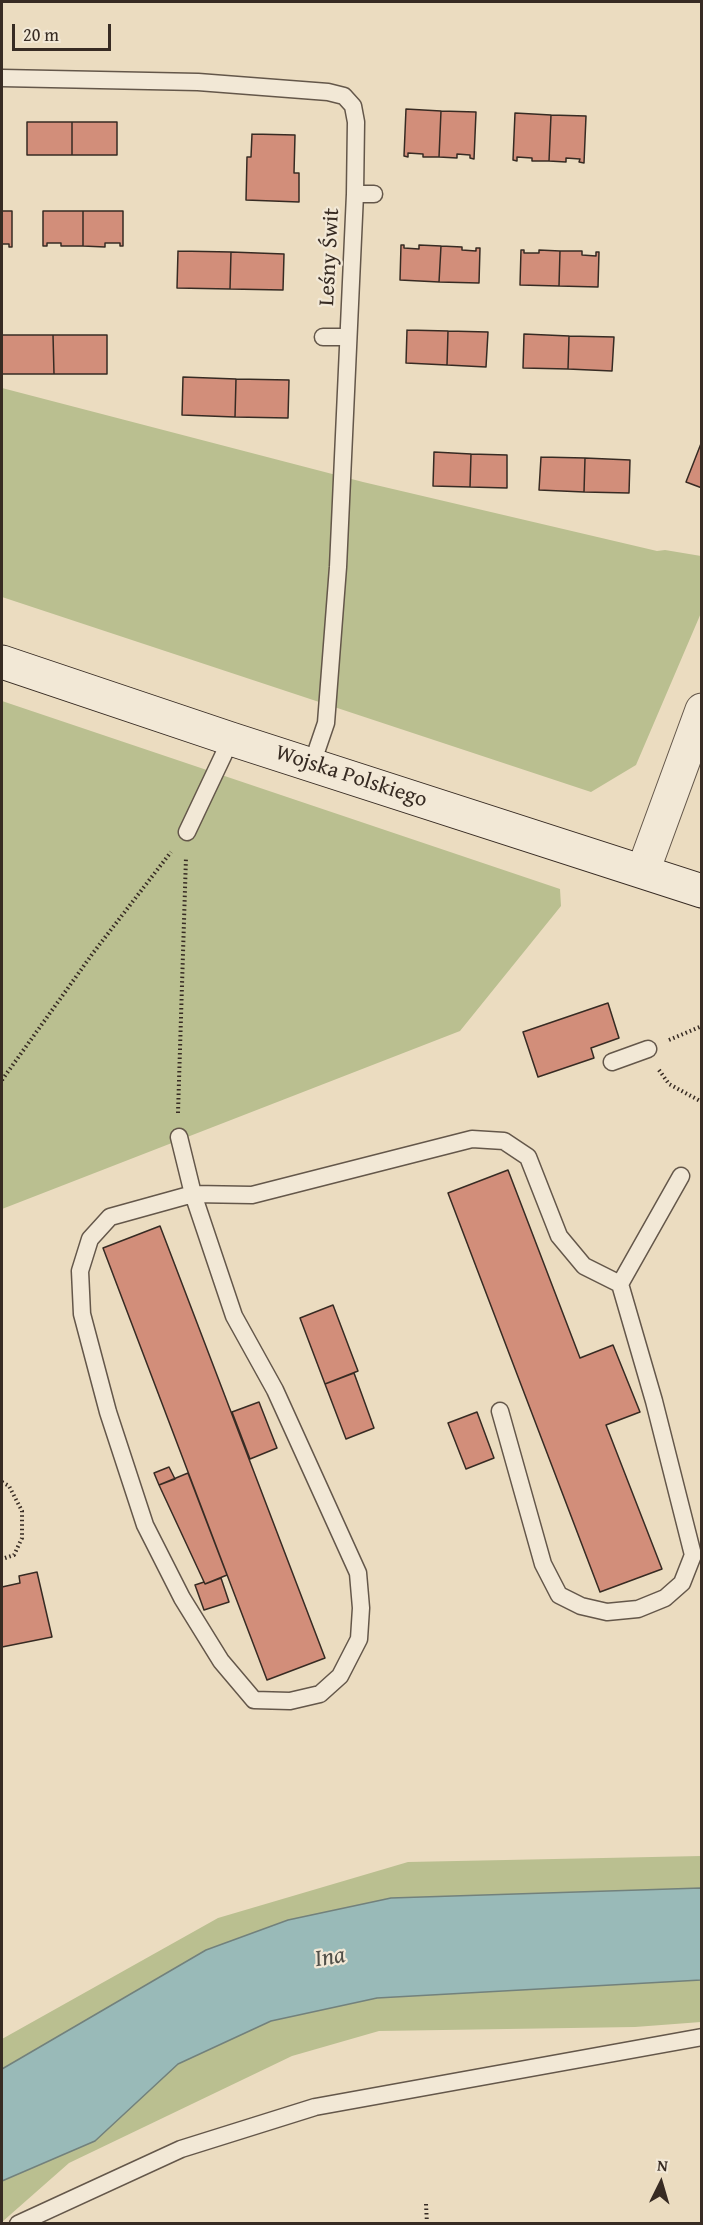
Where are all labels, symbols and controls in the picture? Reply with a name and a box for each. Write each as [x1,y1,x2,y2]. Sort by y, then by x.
scale bar [15,12,114,50]
text: 20 m [23,21,59,48]
street label: Leśny Świt [314,207,346,307]
street label: Wojska Polskiego [272,740,430,814]
water label: Ina [313,1941,347,1975]
north arrow [631,2153,691,2213]
text: N [656,2153,669,2177]

